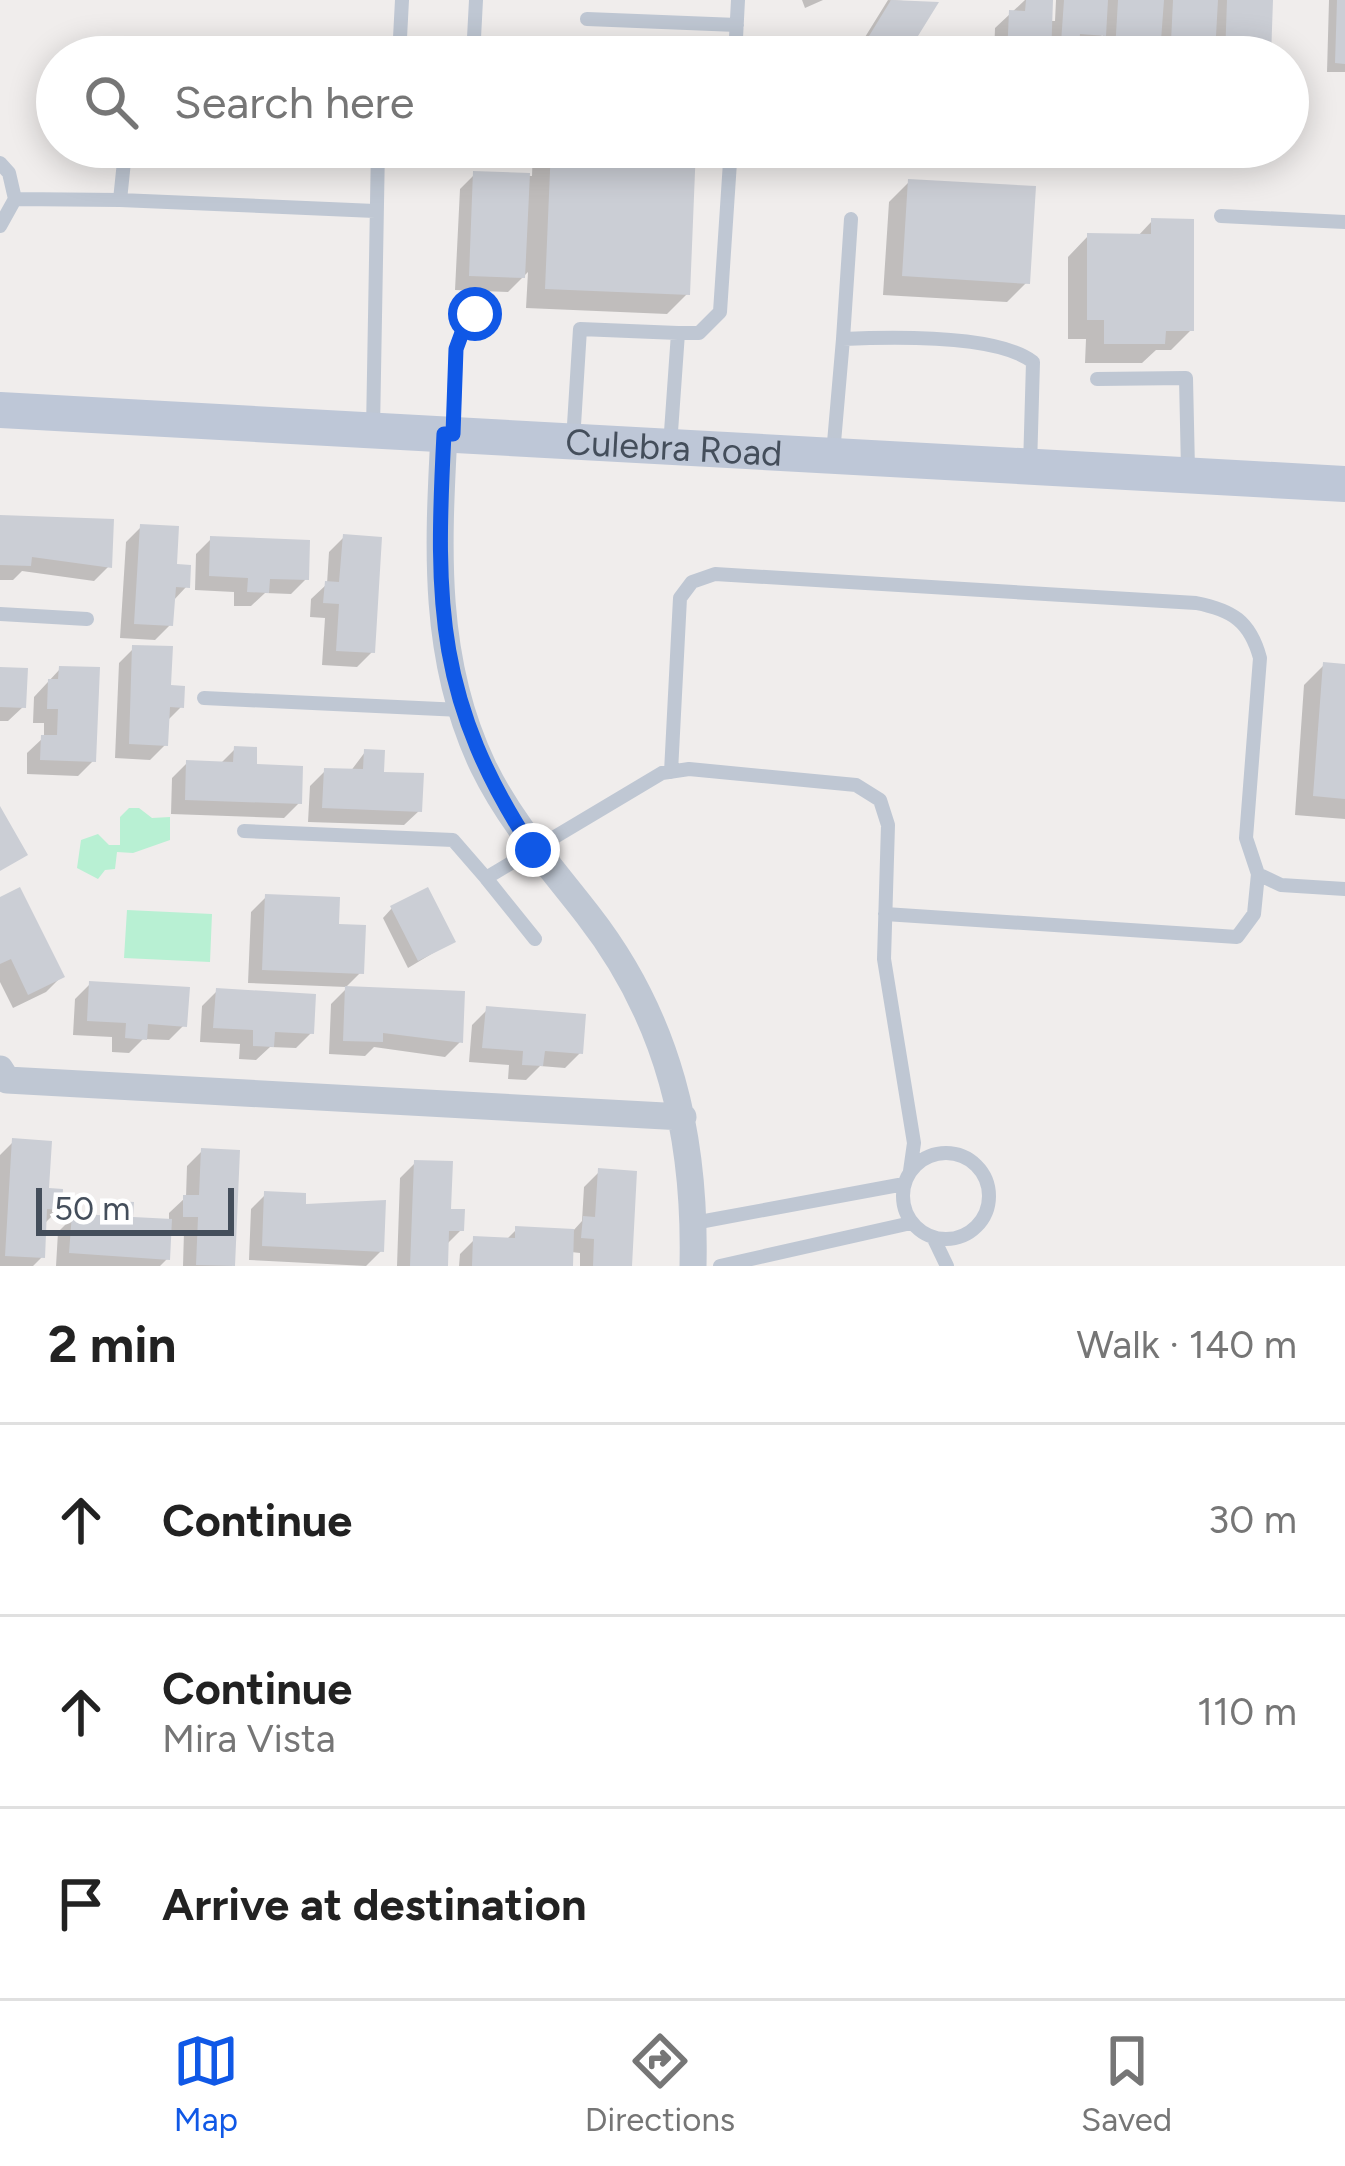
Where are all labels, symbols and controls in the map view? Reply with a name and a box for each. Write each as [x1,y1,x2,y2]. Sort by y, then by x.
search box [36,36,1309,168]
icon: search [78,69,144,135]
text: Search here [174,75,414,129]
route start [448,287,502,341]
street label: Culebra Road [564,420,784,475]
route end [506,823,560,877]
scale bar [36,1182,234,1235]
text: 50 m [54,1189,130,1228]
text: 2 min [48,1314,176,1375]
text: Walk · 140 m [1076,1321,1297,1368]
icon: ahead [48,1487,114,1553]
text: Continue [162,1493,352,1547]
text: 30 m [1208,1496,1297,1543]
text: Continue [162,1661,352,1715]
icon: ahead [48,1679,114,1745]
text: 110 m [1197,1688,1297,1735]
text: Mira Vista [162,1715,336,1762]
icon: arrive [48,1871,114,1937]
text: Arrive at destination [162,1877,586,1931]
tab: Map [173,2028,239,2139]
tab: Directions [585,2028,735,2139]
tab: Saved [1081,2028,1172,2139]

